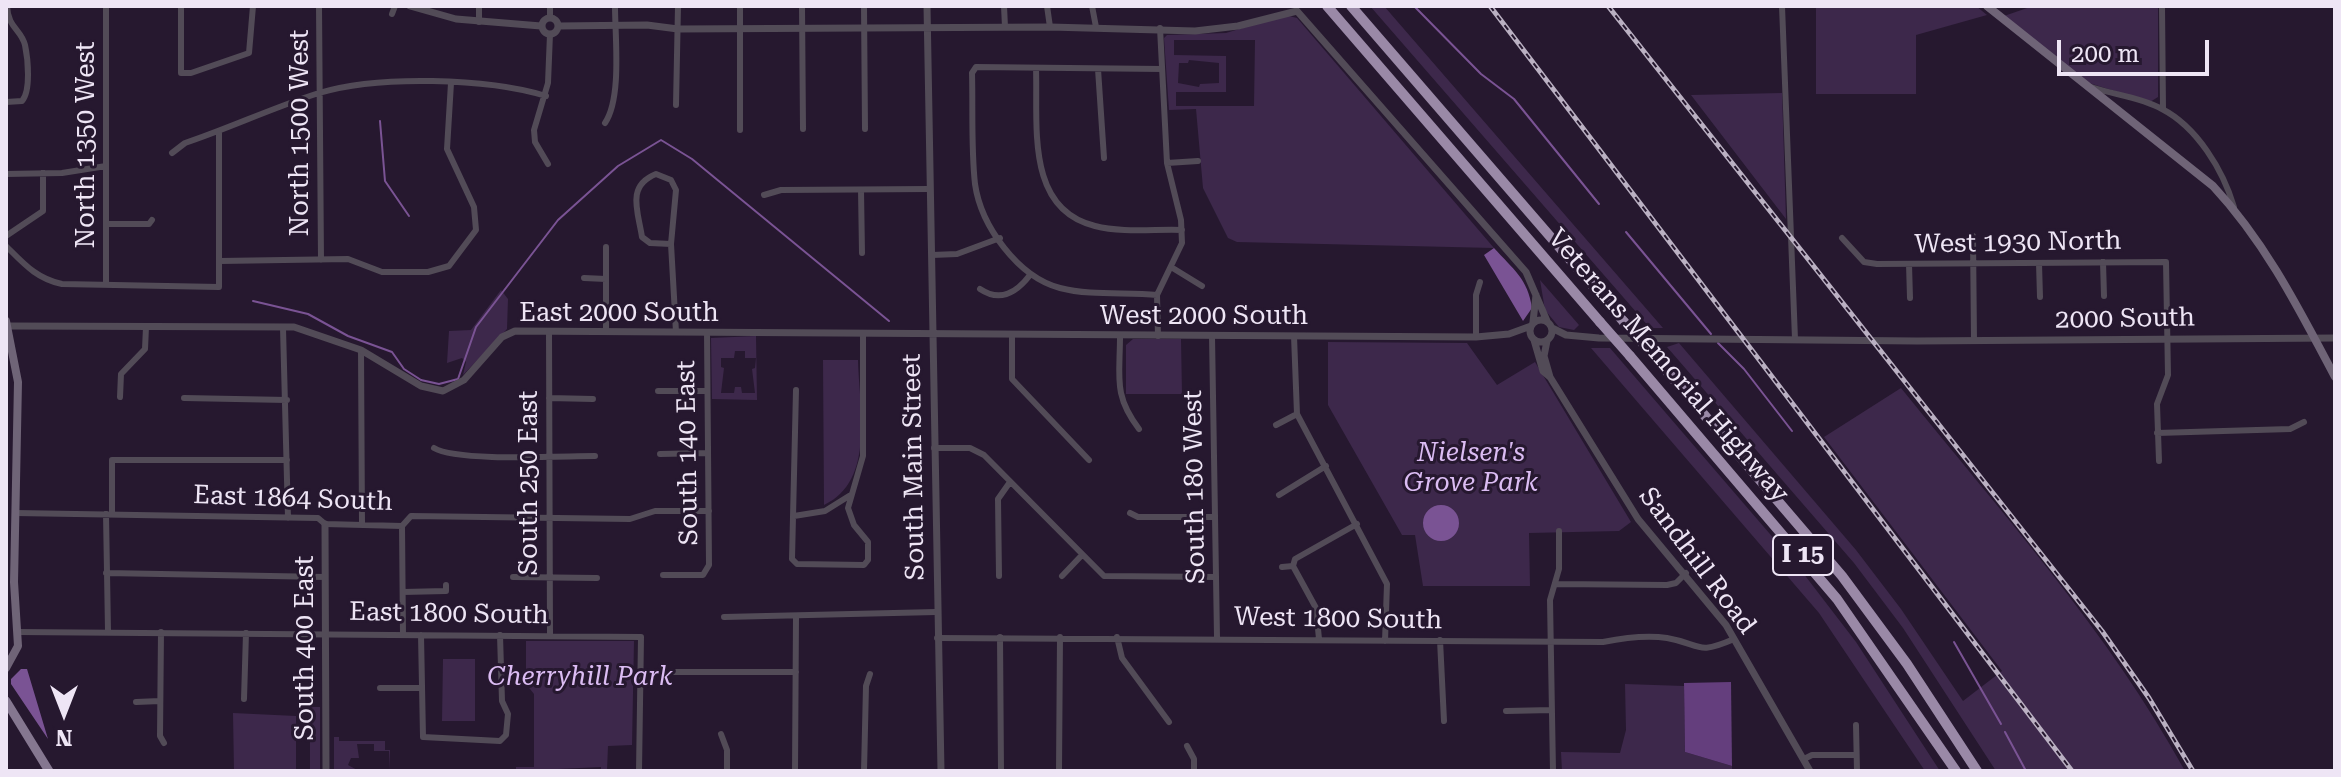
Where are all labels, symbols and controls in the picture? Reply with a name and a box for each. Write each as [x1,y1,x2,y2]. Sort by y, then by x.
scale bar [2061,24,2213,74]
street label: North 1500 West [284,29,316,237]
text: 200 m [2071,40,2139,68]
street label: North 1350 West [70,41,102,249]
street label: Veterans Memorial Highway [1541,223,1795,509]
street label: West 1930 North [1914,226,2122,260]
street label: East 2000 South [519,297,719,329]
street label: West 2000 South [1100,300,1308,332]
street label: 2000 South [2055,302,2195,336]
street label: South Main Street [896,353,932,581]
street label: South 140 East [671,360,705,546]
street label: South 250 East [513,390,545,576]
street label: South 180 West [1178,390,1212,584]
park label: Nielsen's Grove Park [1404,437,1538,498]
street label: East 1864 South [193,480,393,518]
street label: Sandhill Road [1632,482,1762,640]
road number: I 15 [1773,535,1833,575]
street label: South 400 East [289,555,321,741]
street label: East 1800 South [349,597,549,631]
street label: West 1800 South [1234,602,1442,636]
park label: Cherryhill Park [487,661,673,693]
north arrow [24,673,104,753]
text: N [56,725,72,750]

